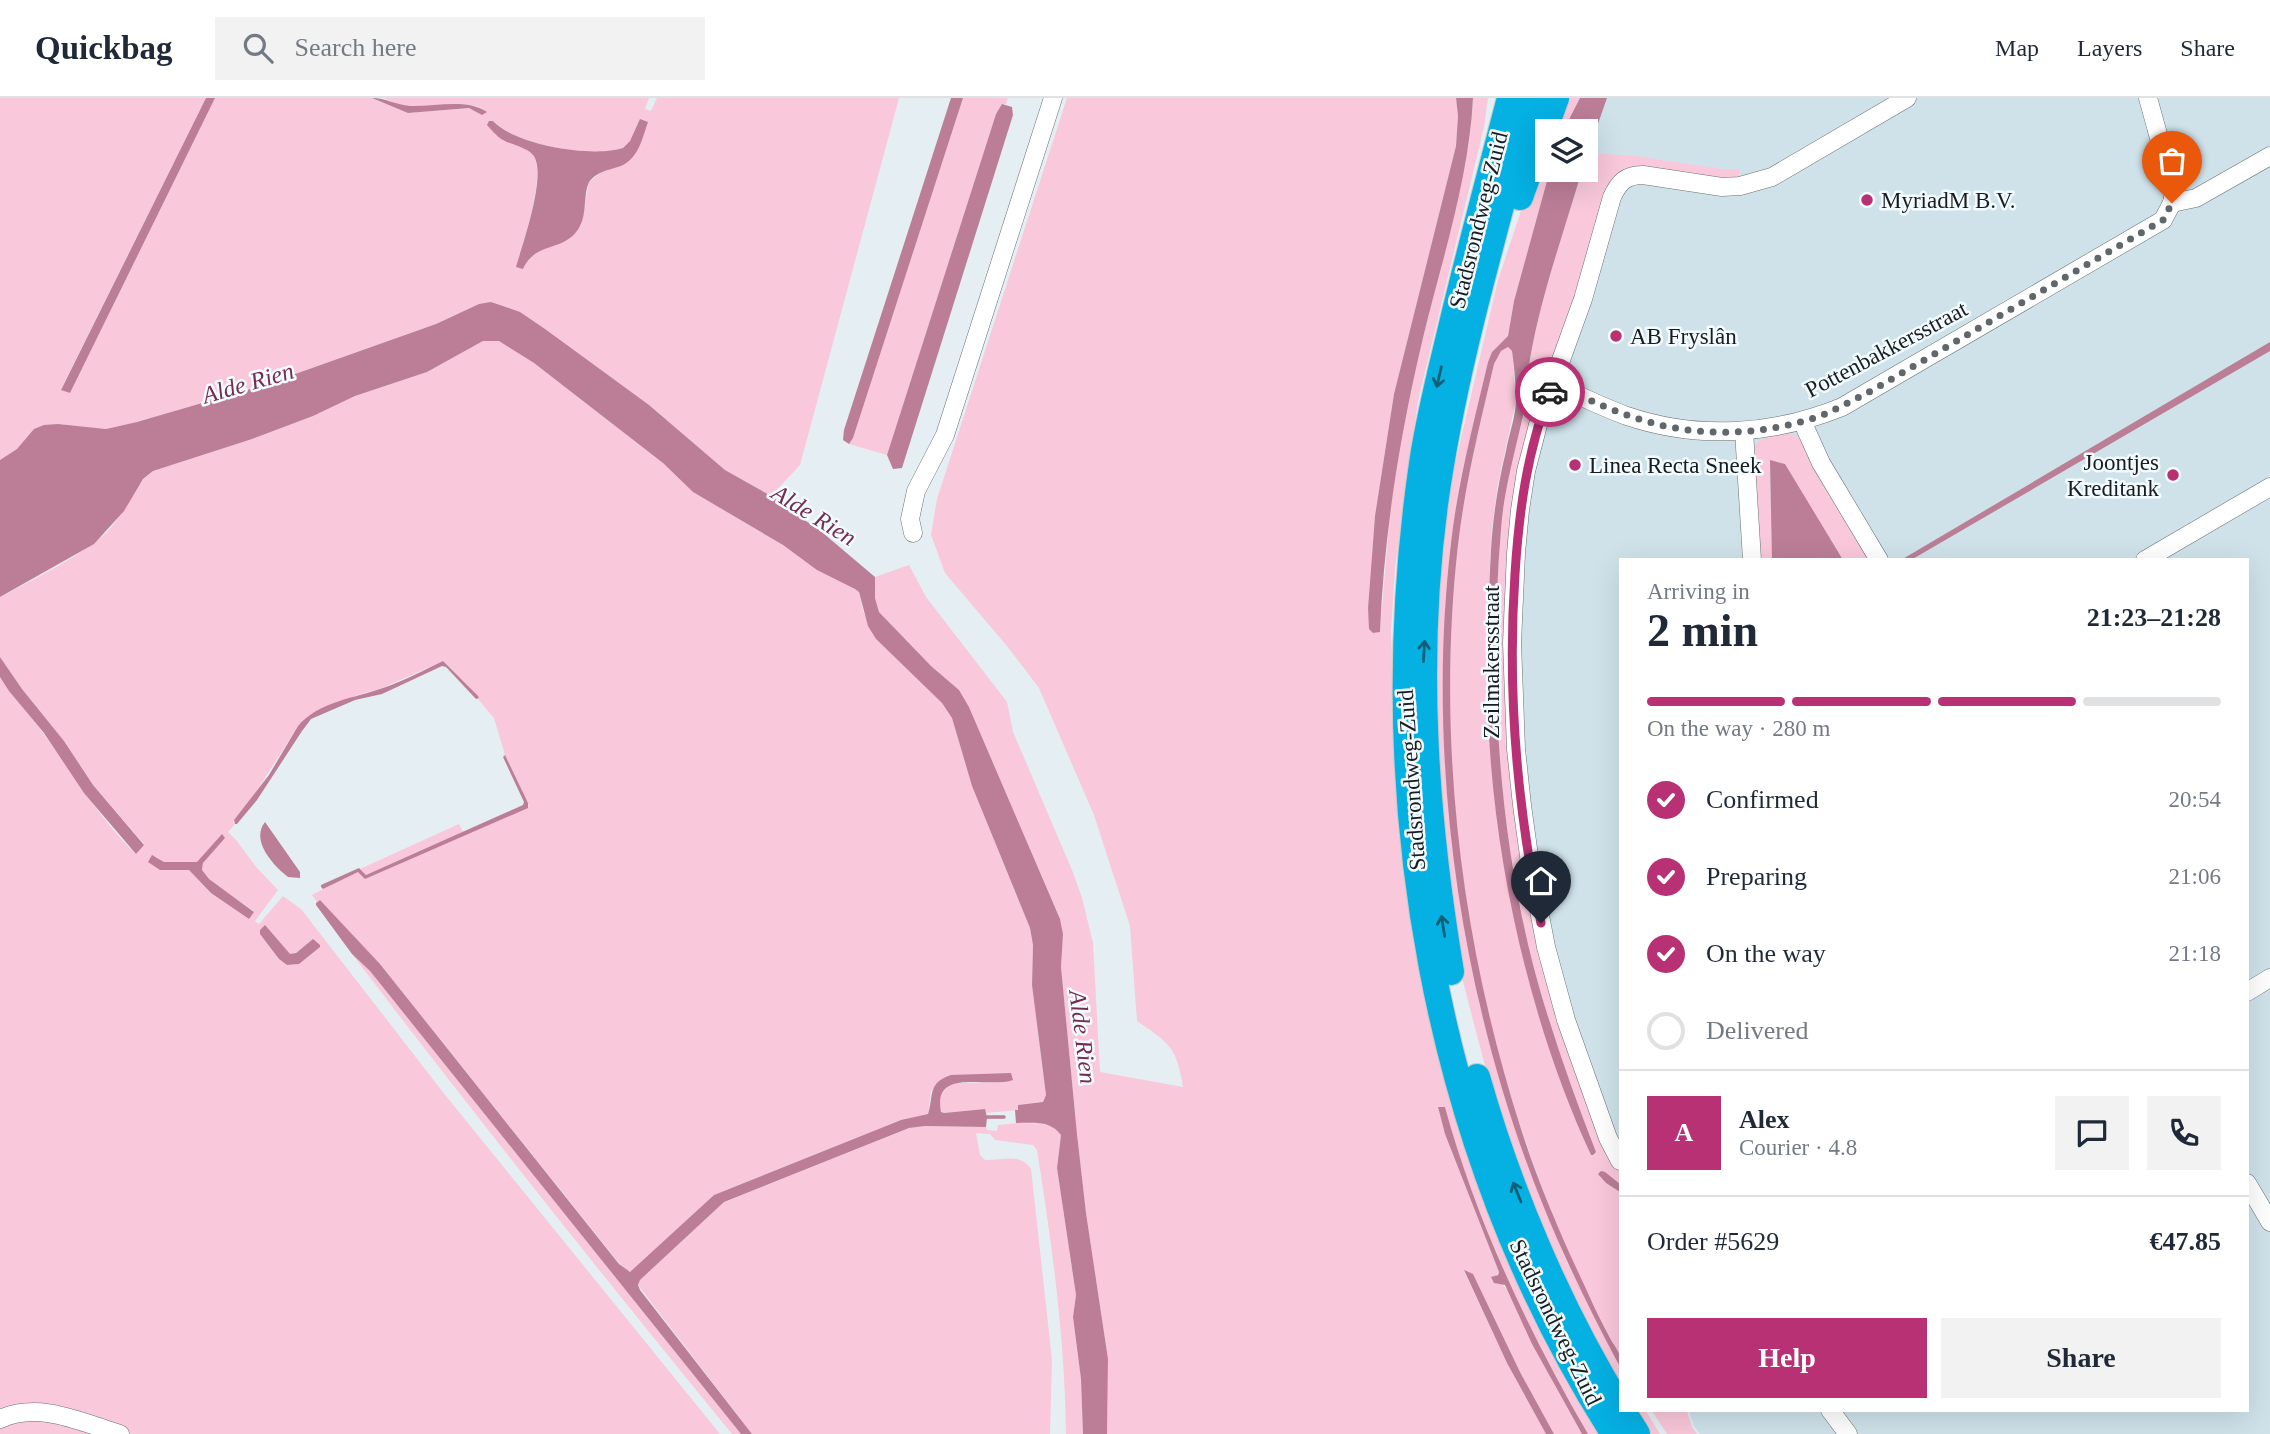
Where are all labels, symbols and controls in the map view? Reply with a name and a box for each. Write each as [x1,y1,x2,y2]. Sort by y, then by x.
search box [215,17,705,80]
icon: search [239,29,277,67]
text: Quickbag [35,30,173,66]
text: Search here [295,33,417,62]
text: Map [1995,35,2039,61]
text: Layers [2077,35,2142,61]
text: Share [2180,35,2235,61]
map controls [1535,119,1598,182]
button: layers [1535,119,1598,182]
street label: Stadsrondweg-Zuid [1444,129,1513,311]
pin [2142,131,2202,203]
icon: bag [2153,142,2191,180]
place label: MyriadM B.V. [1881,188,2015,213]
marker: MyriadM B.V. [1859,192,1875,208]
street label: Pottenbakkersstraat [1801,296,1972,403]
place label: AB Fryslân [1630,324,1737,349]
marker: AB Fryslân [1608,328,1624,344]
courier [1515,357,1585,427]
water label: Alde Rien [197,358,297,409]
one-way arrow [1432,365,1446,388]
icon: car [1531,373,1569,411]
place label: Joontjes Kreditank [2067,450,2159,501]
place label: Linea Recta Sneek [1589,453,1762,478]
marker: Linea Recta Sneek [1567,457,1583,473]
marker: Joontjes Kreditank [2165,467,2181,483]
water label: Alde Rien [766,478,861,551]
text: Arriving in [1647,579,1750,604]
street label: Zeilmakersstraat [1479,585,1504,739]
text: 21:23–21:28 [2087,603,2221,632]
text: 2 min [1647,605,1758,656]
one-way arrow [1418,639,1431,662]
street label: Stadsrondweg-Zuid [1393,688,1430,871]
text: On the way · 280 m [1647,716,1830,741]
icon: check [1647,781,1685,819]
text: Confirmed [1706,785,1819,814]
text: 20:54 [2169,787,2221,812]
pin [1511,851,1571,923]
icon: check [1647,858,1685,896]
icon: home [1522,862,1560,900]
text: Preparing [1706,862,1807,891]
text: 21:06 [2169,864,2221,889]
one-way arrow [1436,915,1449,938]
icon: check [1647,935,1685,973]
text: On the way [1706,939,1826,968]
text: 21:18 [2169,941,2221,966]
water label: Alde Rien [1064,987,1102,1085]
text: Delivered [1706,1016,1809,1045]
button: chat [2055,1096,2129,1170]
button: phone [2147,1096,2221,1170]
text: Alex [1739,1105,1790,1134]
text: A [1675,1118,1693,1147]
text: Courier · 4.8 [1739,1135,1857,1160]
one-way arrow [1509,1181,1522,1203]
text: Order #5629 [1647,1227,1779,1256]
text: €47.85 [2150,1227,2221,1256]
street label: Stadsrondweg-Zuid [1505,1235,1607,1410]
button: Help [1647,1318,1927,1398]
button: Share [1941,1318,2221,1398]

